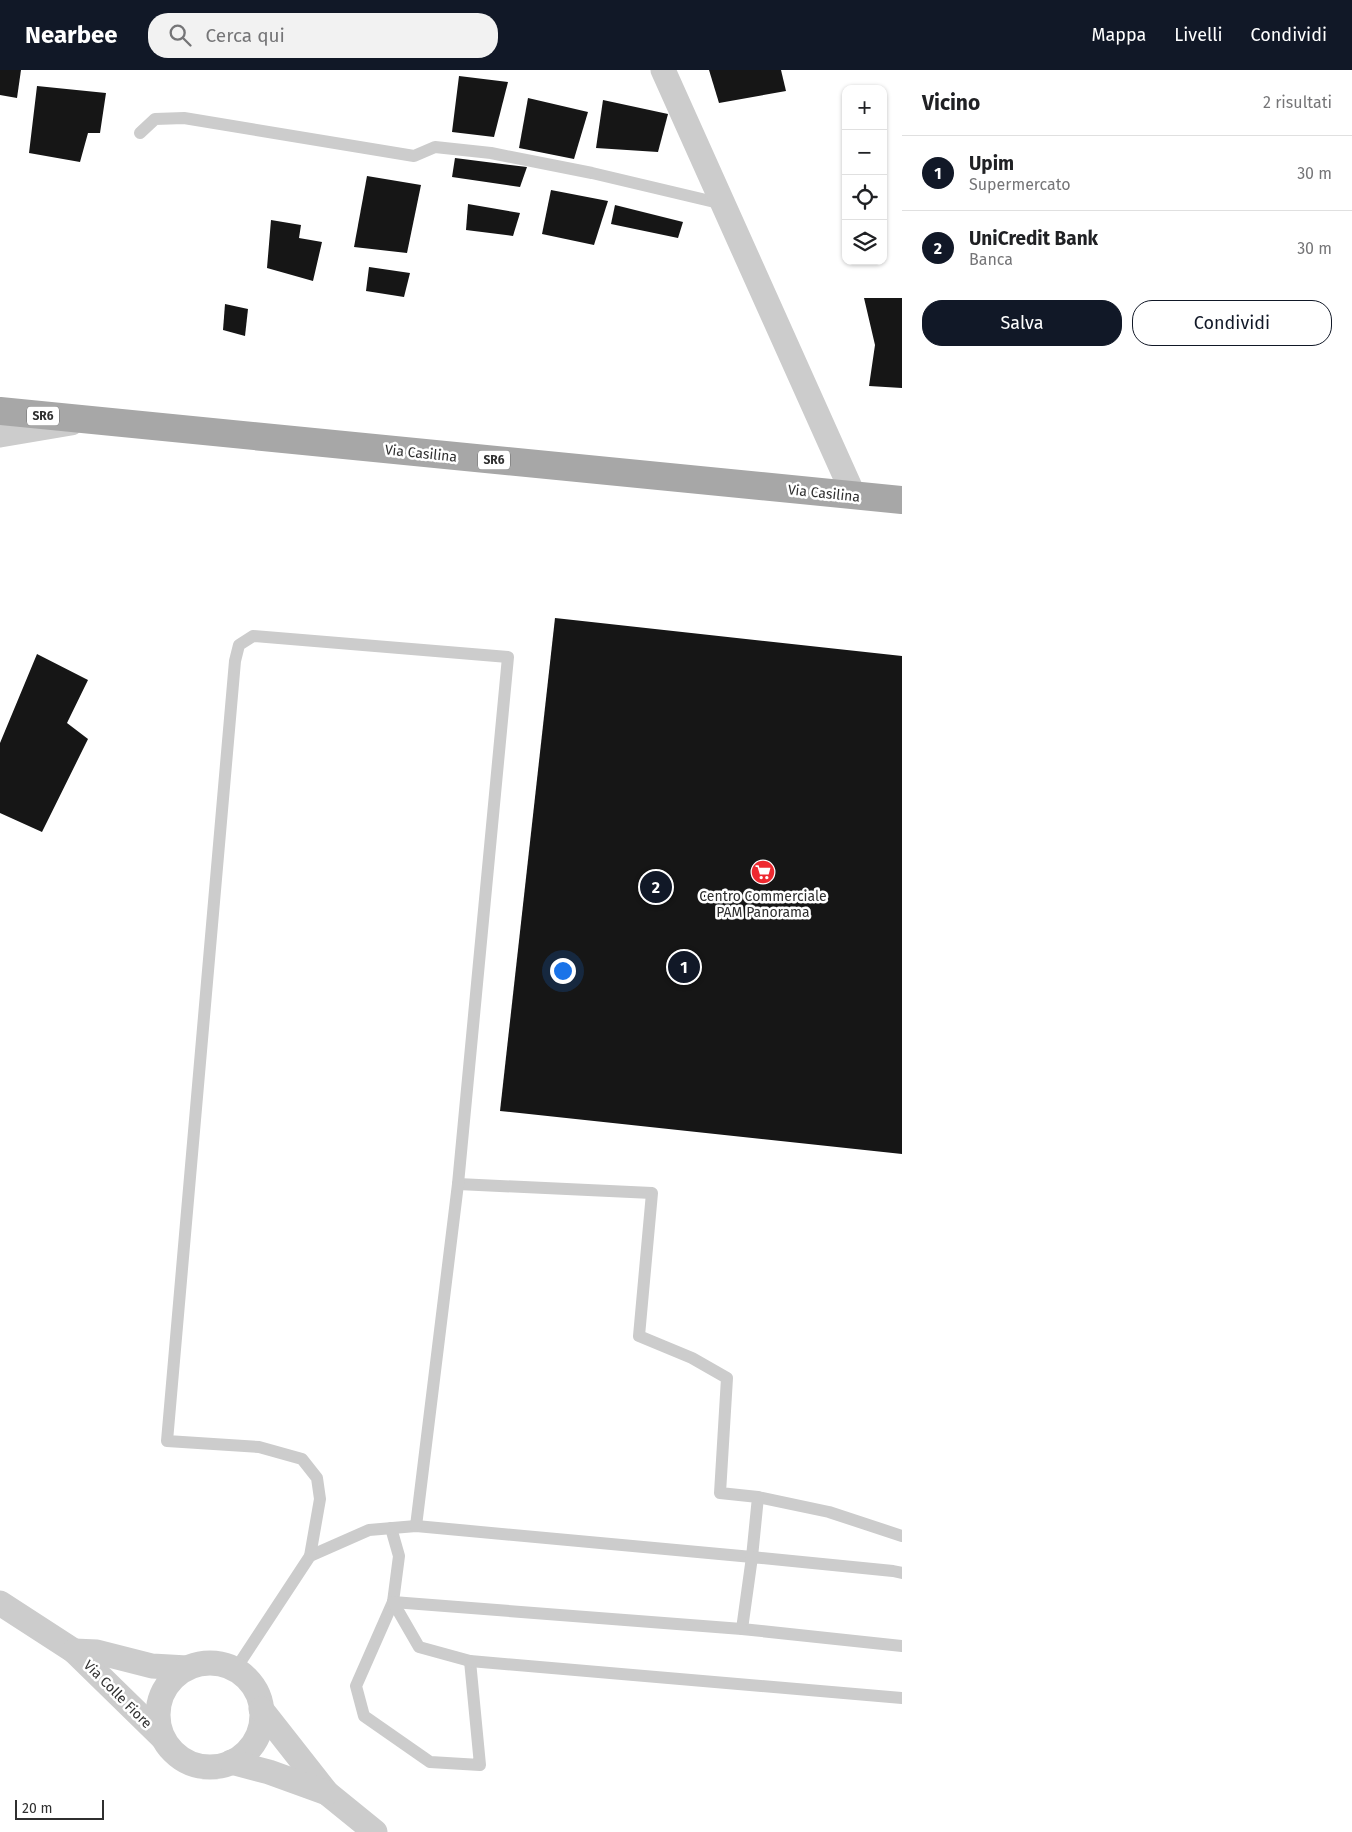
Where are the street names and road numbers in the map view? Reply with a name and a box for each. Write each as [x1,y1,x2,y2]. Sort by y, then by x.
road number: SR6 [27,406,59,426]
street label: Via Casilina [384,441,458,466]
road number: SR6 [478,450,510,470]
street label: Via Casilina [787,481,861,506]
street label: Via Colle Fiore [80,1657,155,1732]

